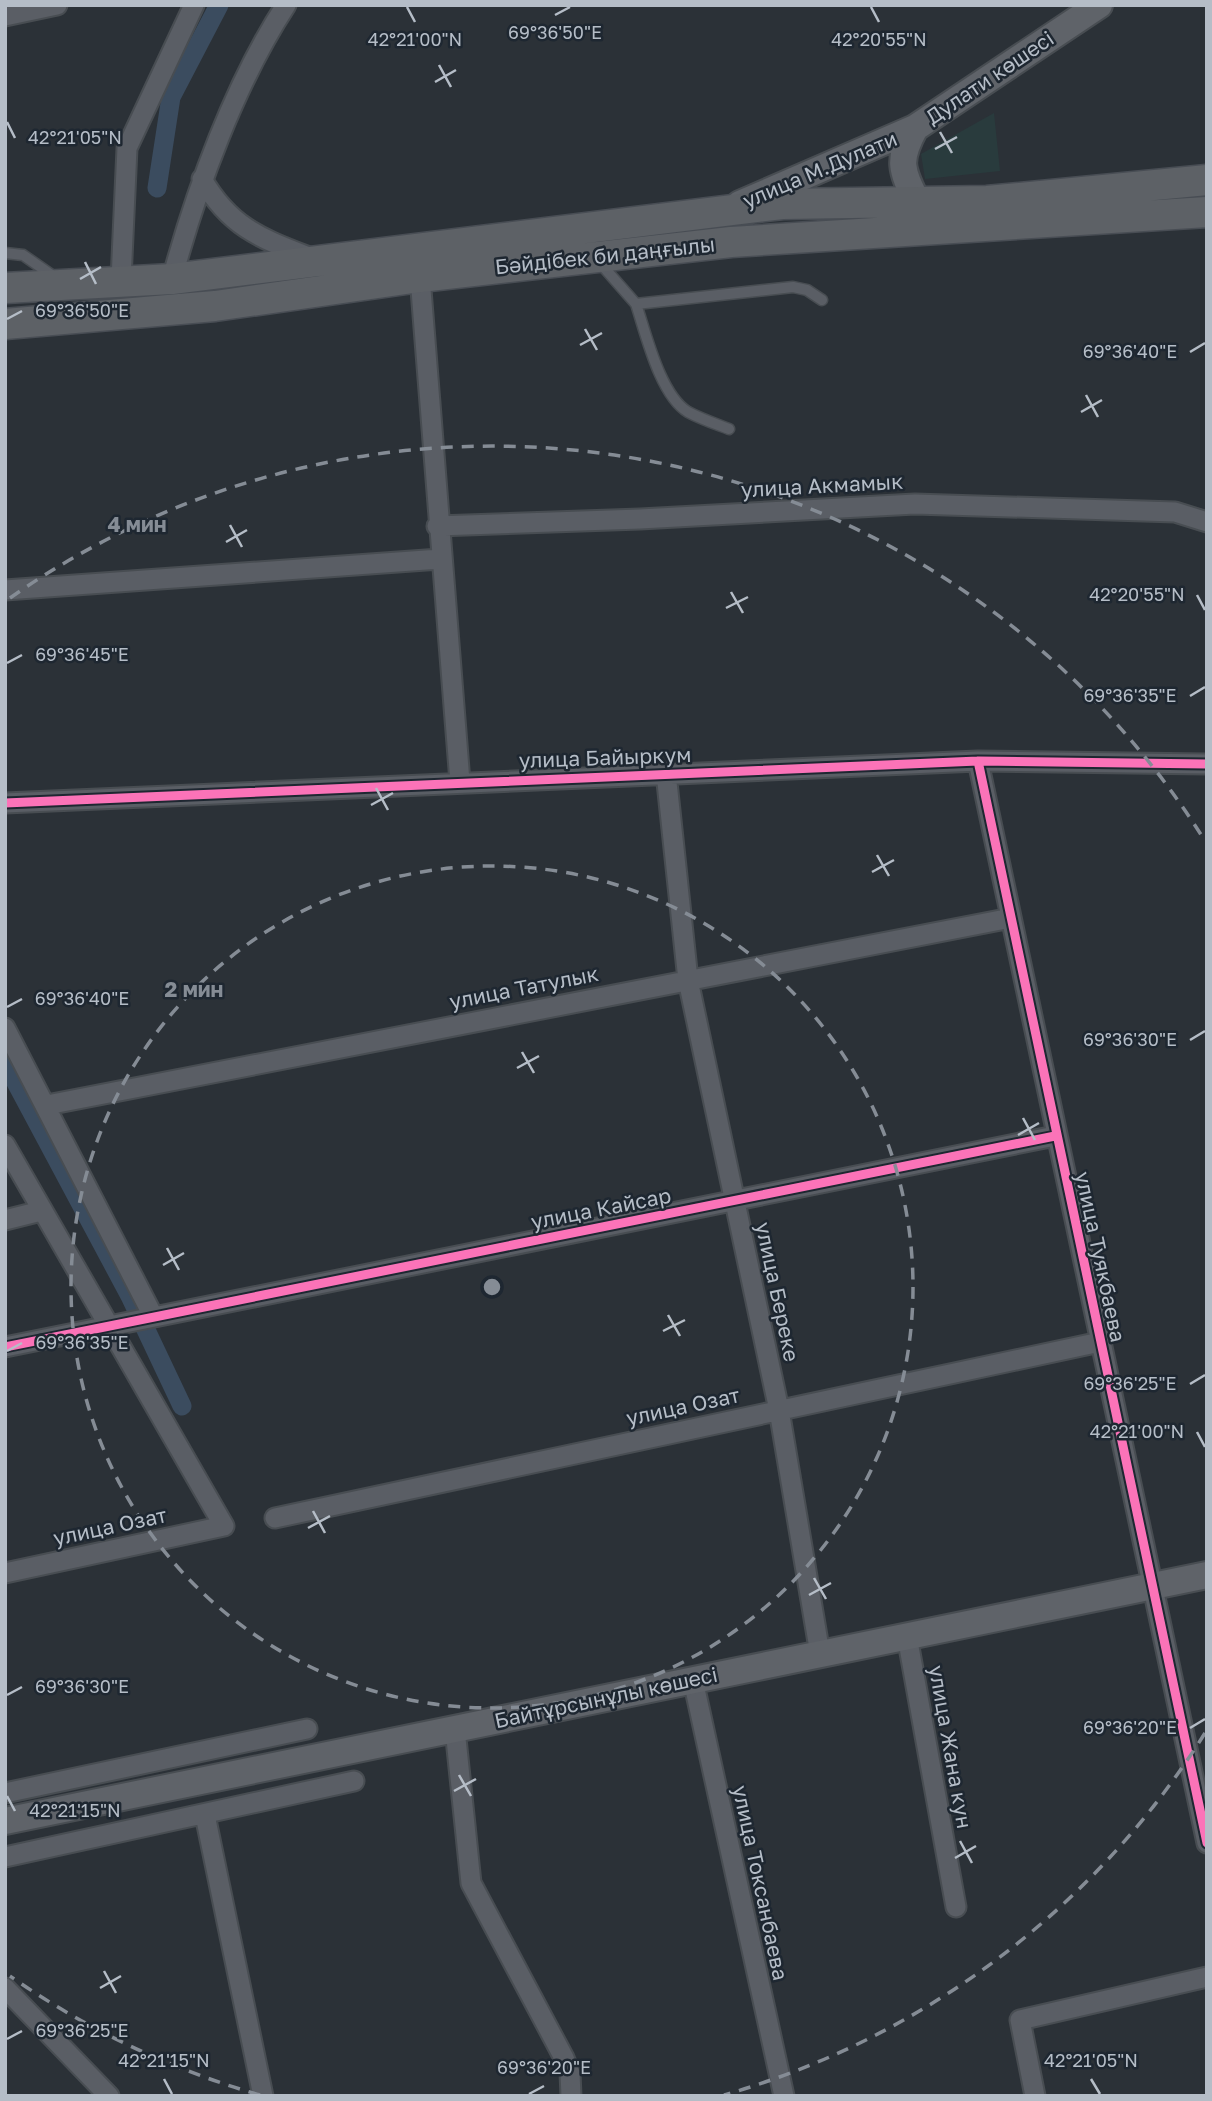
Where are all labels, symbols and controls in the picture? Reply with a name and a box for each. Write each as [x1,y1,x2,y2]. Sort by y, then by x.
text: 69°36'50"E [508,21,602,43]
street label: Дулати көшесі [920,25,1058,130]
text: 42°21'00"N [368,28,462,50]
text: 42°20'55"N [831,28,927,50]
street label: улица М.Дулати [738,125,901,213]
text: 42°21'05"N [28,126,122,148]
street label: Бәйдібек би даңғылы [494,231,716,279]
text: 69°36'50"E [35,299,129,321]
text: 69°36'40"E [1083,340,1177,362]
street label: улица Акмамык [740,468,904,502]
text: 4 мин [107,511,167,537]
text: 42°20'55"N [1089,583,1185,605]
text: 69°36'45"E [35,643,129,665]
text: 69°36'35"E [1083,684,1177,706]
street label: улица Байыркум [518,741,692,773]
street label: улица Татулык [447,960,601,1014]
text: 2 мин [165,976,223,1002]
text: 69°36'40"E [35,987,129,1009]
text: 69°36'30"E [1083,1028,1177,1050]
street label: улица Туякбаева [1070,1169,1132,1344]
street label: улица Кайсар [529,1182,673,1234]
street label: улица Береке [751,1220,805,1364]
centre of rings [480,1275,504,1299]
text: 69°36'35"E [35,1331,129,1353]
text: 69°36'25"E [1083,1372,1177,1394]
street label: улица Озат [624,1381,742,1431]
text: 42°21'00"N [1090,1420,1184,1442]
street label: улица Озат [51,1501,169,1551]
street label: Байтұрсынұлы көшесі [492,1661,720,1733]
street label: улица Жана кун [924,1663,978,1831]
text: 69°36'30"E [35,1675,129,1697]
text: 69°36'20"E [1083,1716,1177,1738]
street label: улица Токсанбаева [728,1783,794,1983]
text: 42°21'15"N [29,1799,121,1821]
text: 69°36'25"E [35,2019,129,2041]
text: 42°21'15"N [118,2049,210,2071]
text: 42°21'05"N [1044,2049,1138,2071]
text: 69°36'20"E [497,2056,591,2078]

